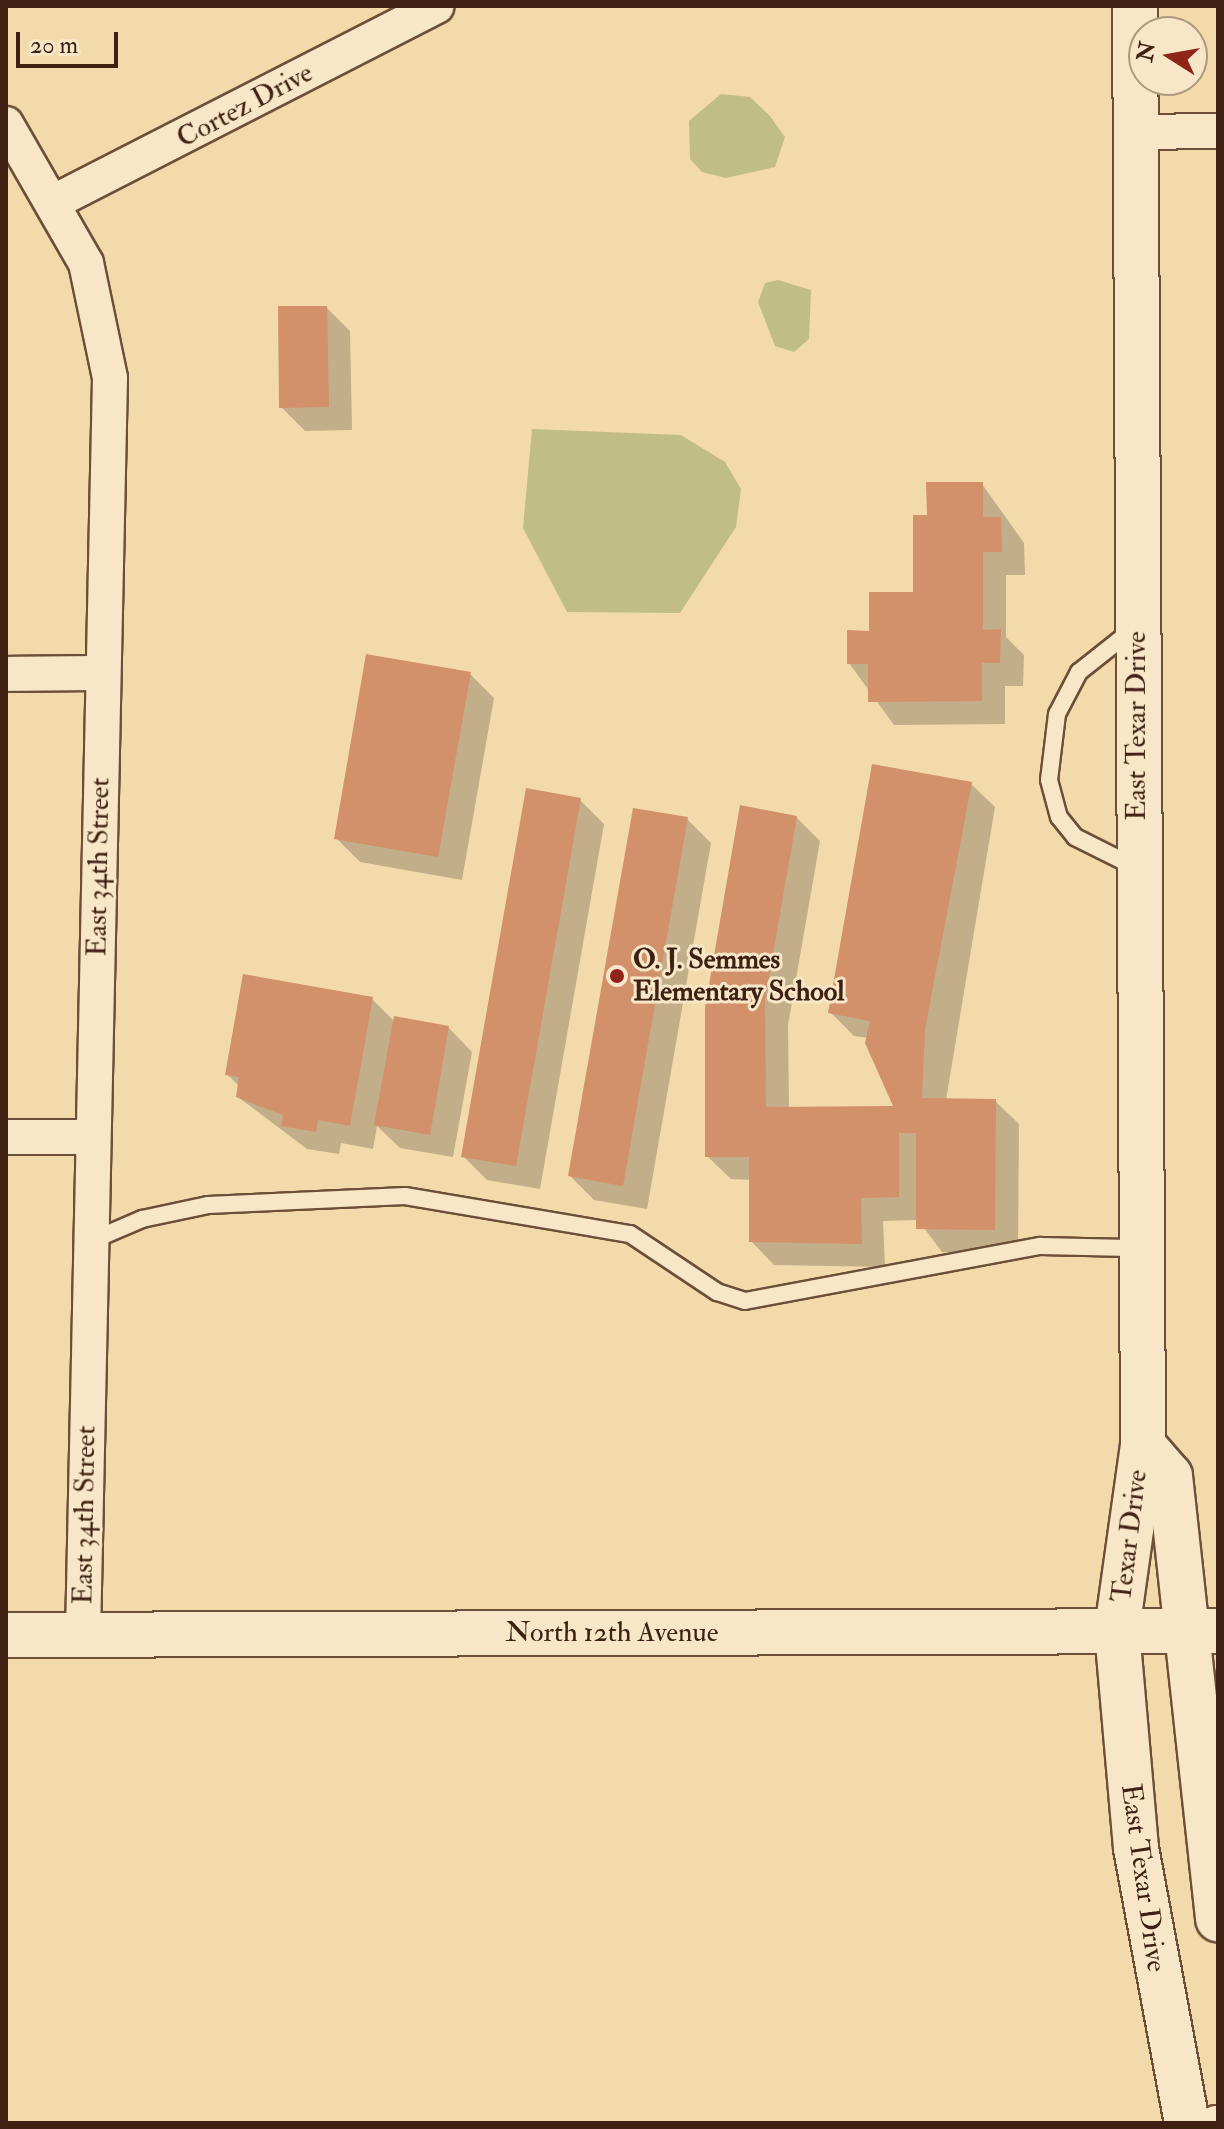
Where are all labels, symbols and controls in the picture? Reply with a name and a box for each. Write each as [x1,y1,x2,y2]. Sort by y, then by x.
scale bar [20,16,122,66]
north arrow [1128,16,1208,96]
text: 20 m [30,30,78,61]
text: N [1131,39,1162,64]
street label: Cortez Drive [171,56,319,156]
street label: East Texar Drive [1120,631,1154,821]
street label: East 34th Street [81,777,117,957]
place label: O. J. Semmes Elementary School [633,943,844,1009]
marker: O. J. Semmes Elementary School [608,967,626,985]
street label: East 34th Street [67,1425,103,1605]
street label: Texar Drive [1105,1468,1155,1604]
street label: North 12th Avenue [506,1616,718,1650]
street label: East Texar Drive [1113,1782,1173,1974]

